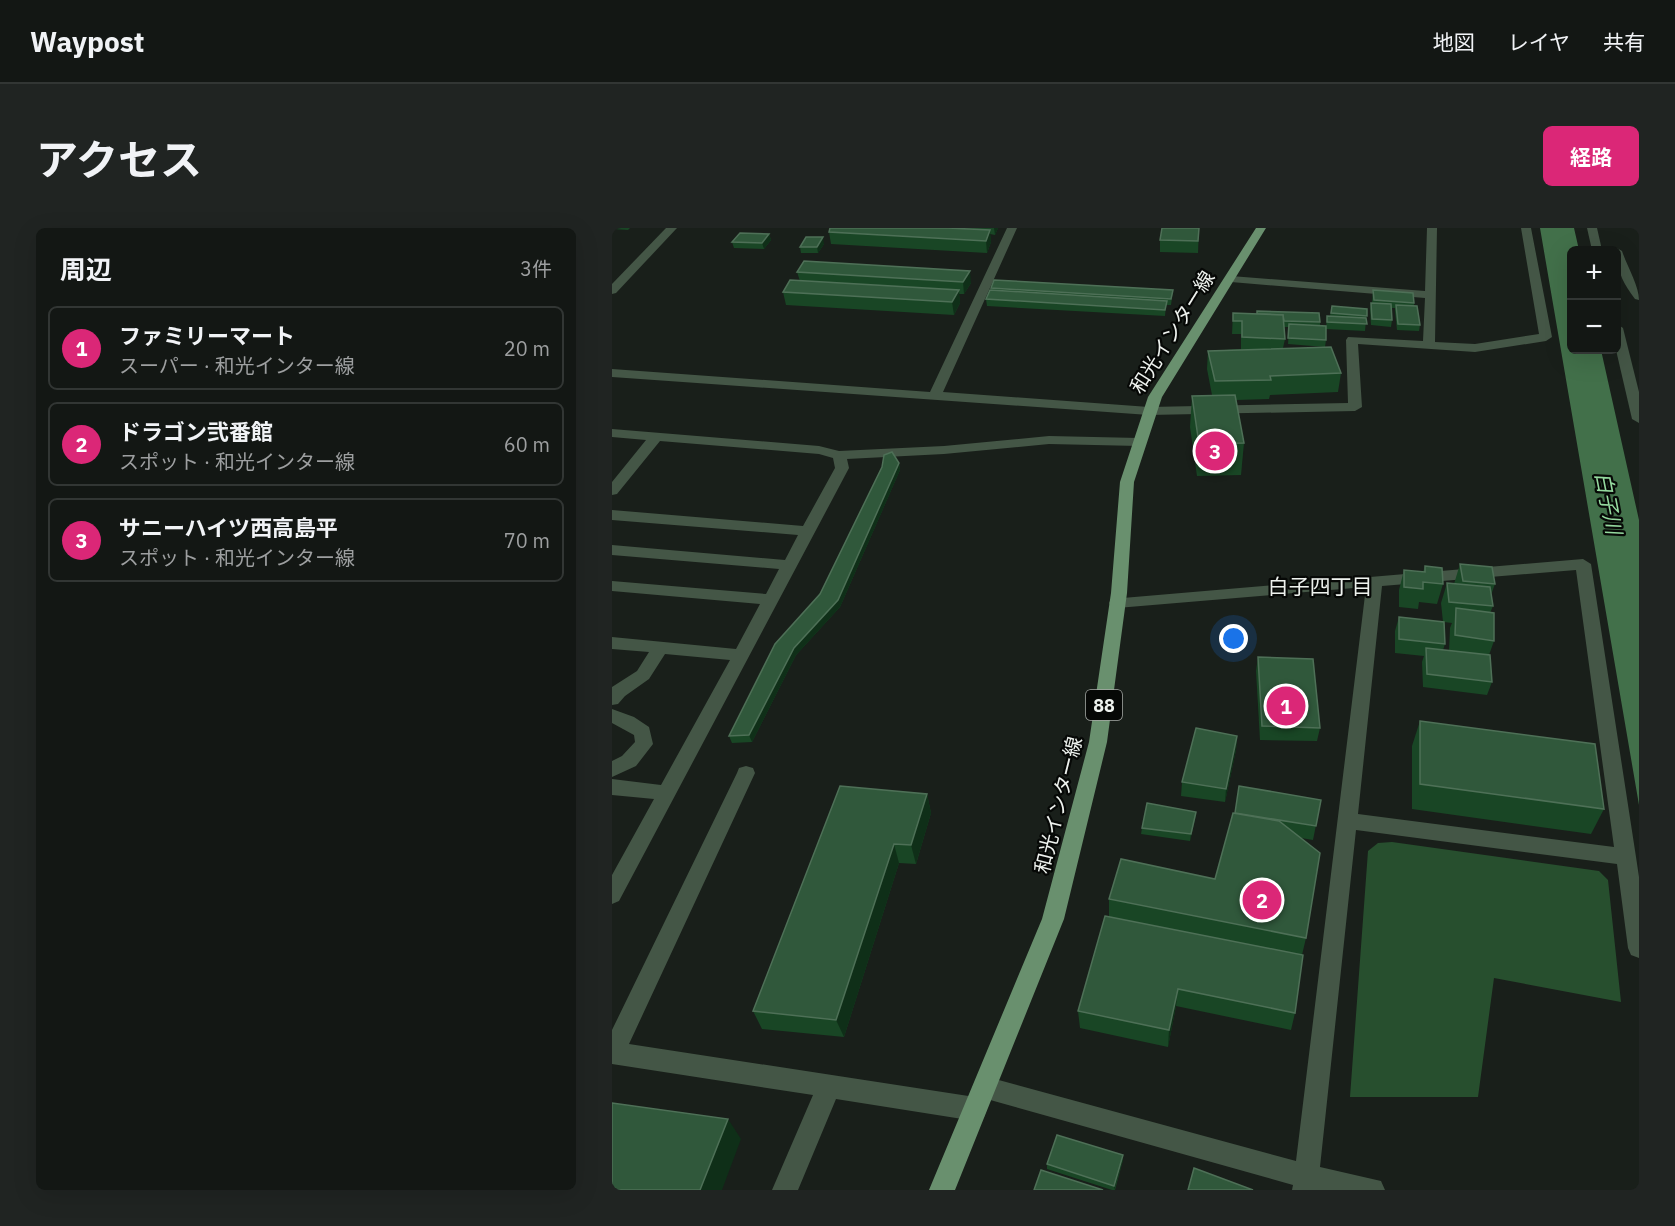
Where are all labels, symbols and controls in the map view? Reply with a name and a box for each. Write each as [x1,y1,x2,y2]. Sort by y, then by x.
text: Waypost [30,23,144,60]
text: 地図 [1433,28,1475,56]
text: レイヤ [1508,28,1570,56]
text: 共有 [1603,28,1645,56]
button: 経路 [1543,126,1639,186]
text: アクセス [36,132,202,187]
map controls [1567,246,1621,354]
button: + [1567,246,1621,300]
text: 周辺 [60,252,112,286]
text: 3件 [520,255,552,282]
street label: 和光インター線 [1123,265,1221,399]
button: − [1567,300,1621,354]
text: ファミリーマート [119,321,295,350]
text: 1 [76,335,88,362]
text: 20 m [504,335,550,362]
text: スーパー · 和光インター線 [119,352,355,379]
text: ドラゴン弐番館 [119,417,273,446]
pin: 3 [1196,428,1234,474]
text: 2 [76,431,88,458]
text: 60 m [504,431,550,458]
text: スポット · 和光インター線 [119,448,355,475]
water label: 白子川 [1589,469,1629,539]
text: サニーハイツ西高島平 [119,513,338,542]
text: 3 [76,527,88,554]
text: 70 m [504,527,550,554]
text: スポット · 和光インター線 [119,544,355,571]
district label: 白子四丁目 [1268,572,1373,600]
your location [1219,624,1248,653]
pin: 1 [1266,684,1306,728]
road number: 88 [1086,690,1122,720]
street label: 和光インター線 [1028,734,1088,876]
pin: 2 [1242,878,1282,922]

